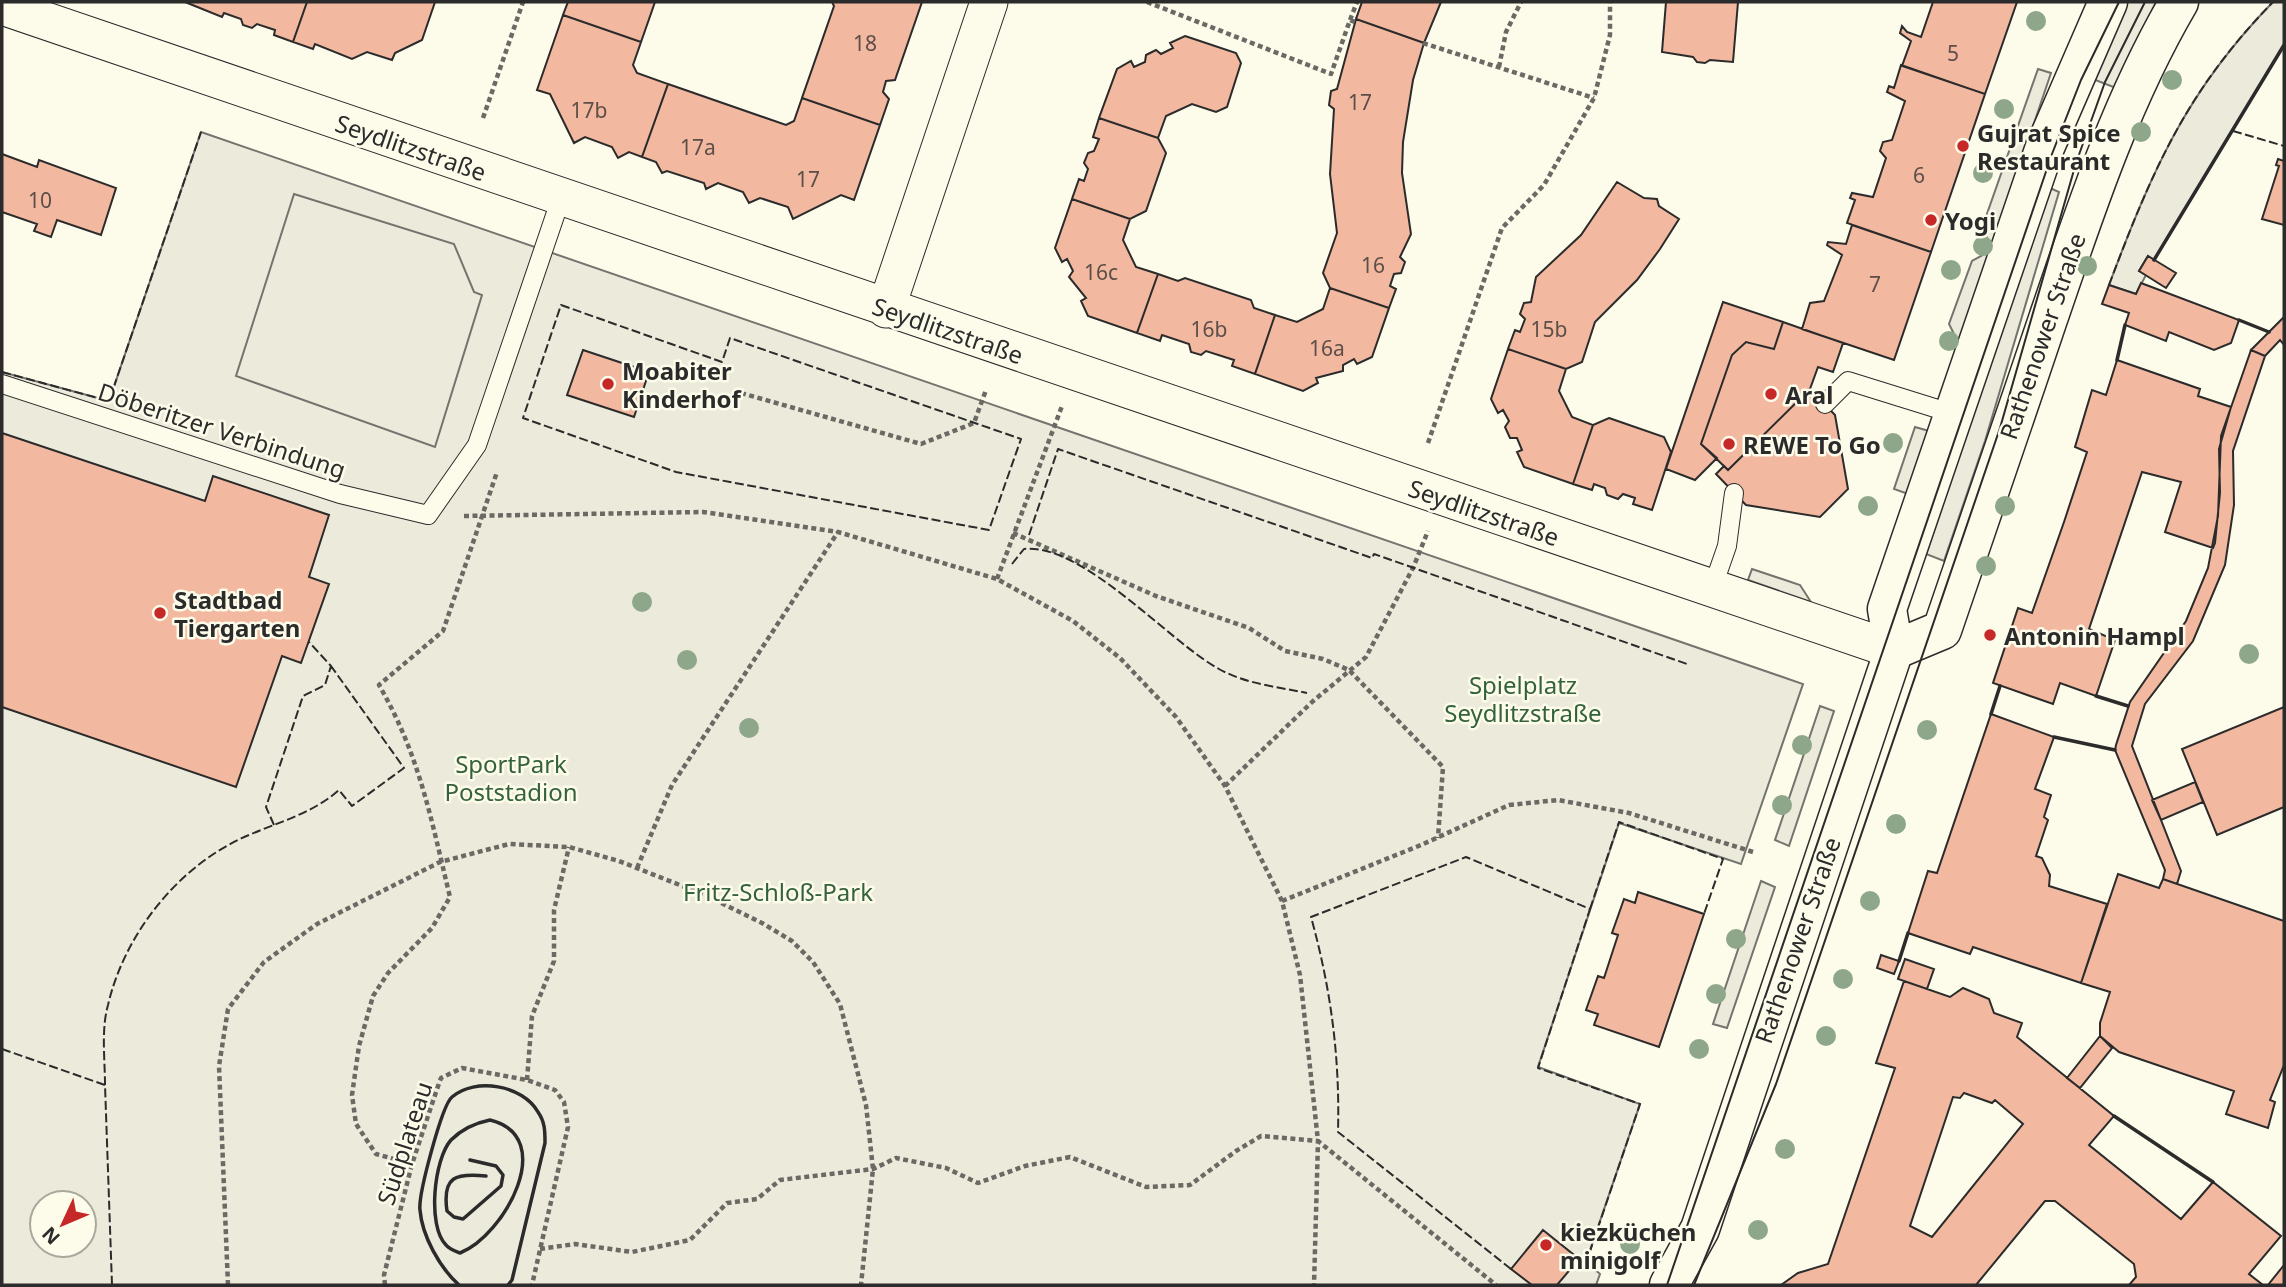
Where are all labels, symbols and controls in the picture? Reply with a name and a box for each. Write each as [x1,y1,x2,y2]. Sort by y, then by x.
house number: 18 [853,29,877,57]
house number: 5 [1947,39,1959,67]
house number: 17 [1348,88,1372,116]
house number: 17b [571,96,607,124]
street label: Seydlitzstraße [331,106,491,188]
place label: Gujrat Spice Restaurant [1977,116,2121,177]
house number: 17a [680,133,716,161]
marker: Gujrat Spice Restaurant [1955,138,1971,154]
house number: 6 [1913,161,1925,189]
house number: 17 [796,165,820,193]
house number: 10 [28,186,52,214]
place label: Yogi [1945,204,1996,237]
marker: Yogi [1923,212,1939,228]
street label: Rathenower Straße [1991,228,2093,444]
house number: 16 [1361,251,1385,279]
house number: 16c [1084,258,1118,286]
house number: 7 [1869,270,1881,298]
street label: Seydlitzstraße [868,289,1028,371]
house number: 16b [1191,315,1227,343]
house number: 15b [1531,315,1567,343]
house number: 16a [1309,334,1345,362]
place label: Moabiter Kinderhof [622,354,743,415]
street label: Döberitzer Verbindung [94,374,350,486]
marker: Moabiter Kinderhof [600,376,616,392]
place label: Aral [1785,378,1833,411]
marker: Aral [1763,386,1779,402]
place label: REWE To Go [1743,428,1881,461]
marker: REWE To Go [1721,436,1737,452]
street label: Seydlitzstraße [1404,471,1564,553]
place label: Stadtbad Tiergarten [174,583,300,644]
marker: Stadtbad Tiergarten [152,605,168,621]
place label: Antonin Hampl [2004,619,2185,652]
marker: Antonin Hampl [1982,627,1998,643]
park label: Spielplatz Seydlitzstraße [1444,668,1602,729]
park label: SportPark Poststadion [444,747,578,808]
street label: Rathenower Straße [1746,832,1848,1048]
park label: Fritz-Schloß-Park [683,875,873,908]
street label: Südplateau [369,1077,439,1209]
north arrow [28,1189,98,1259]
place label: kiezküchen minigolf [1560,1215,1696,1276]
text: N [36,1221,65,1250]
marker: kiezküchen minigolf [1538,1237,1554,1253]

